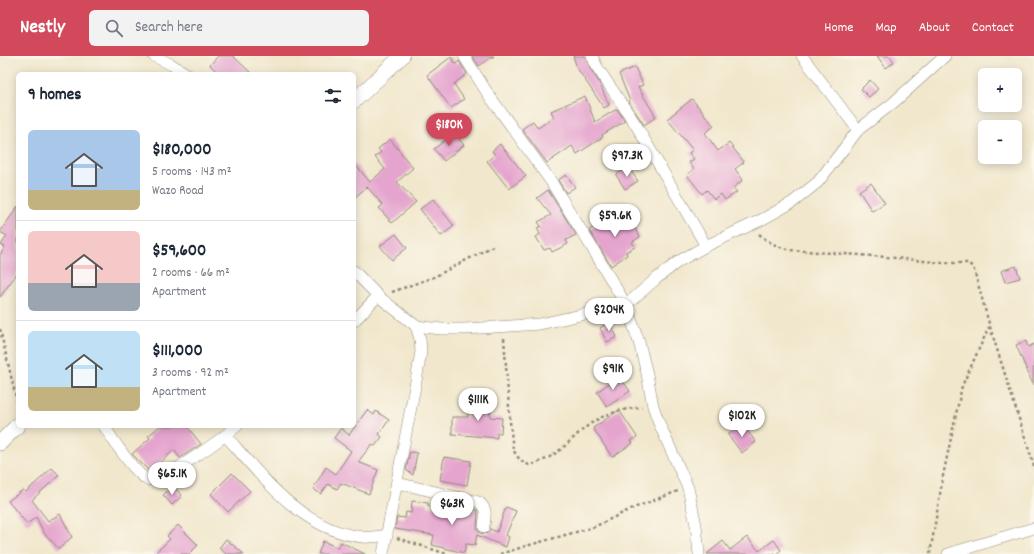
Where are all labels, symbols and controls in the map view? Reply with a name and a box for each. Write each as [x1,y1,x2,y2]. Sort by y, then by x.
search box [89,10,369,46]
text: Nestly [20,15,65,42]
icon: search [103,17,125,39]
text: Search here [135,17,203,39]
text: Home [824,18,853,38]
text: Map [875,18,897,38]
text: About [919,18,950,38]
text: Contact [972,18,1014,38]
map controls [978,68,1022,164]
button: + [978,68,1022,112]
text: 9 homes [28,84,81,108]
icon: filters [322,85,344,107]
pin: $180K [421,113,477,147]
text: $180K [435,116,463,135]
button: − [978,120,1022,164]
text: $180,000 [152,139,211,163]
pin: $97.3K [594,144,660,178]
icon: home [60,146,108,194]
text: $97.3K [611,147,643,166]
text: 5 rooms · 143 m² [152,163,231,182]
text: Wazo Road [152,182,204,201]
pin: $59.6K [582,204,648,238]
text: $59.6K [598,207,632,226]
text: $59,600 [152,240,206,264]
icon: home [60,247,108,295]
text: 2 rooms · 66 m² [152,264,230,283]
text: Apartment [152,283,206,302]
pin: $204K [581,298,637,332]
text: $204K [594,301,624,320]
text: $111,000 [152,340,203,364]
icon: home [60,347,108,395]
pin: $91K [589,357,637,391]
text: $91K [602,360,624,379]
text: 3 rooms · 92 m² [152,364,229,383]
text: Apartment [152,383,206,402]
pin: $111K [450,388,506,422]
text: $111K [467,391,489,410]
pin: $102K [714,404,770,438]
text: $102K [728,407,756,426]
pin: $65.1K [139,462,205,496]
text: $65.1K [157,465,187,484]
pin: $63K [428,492,476,526]
text: $63K [440,495,464,514]

